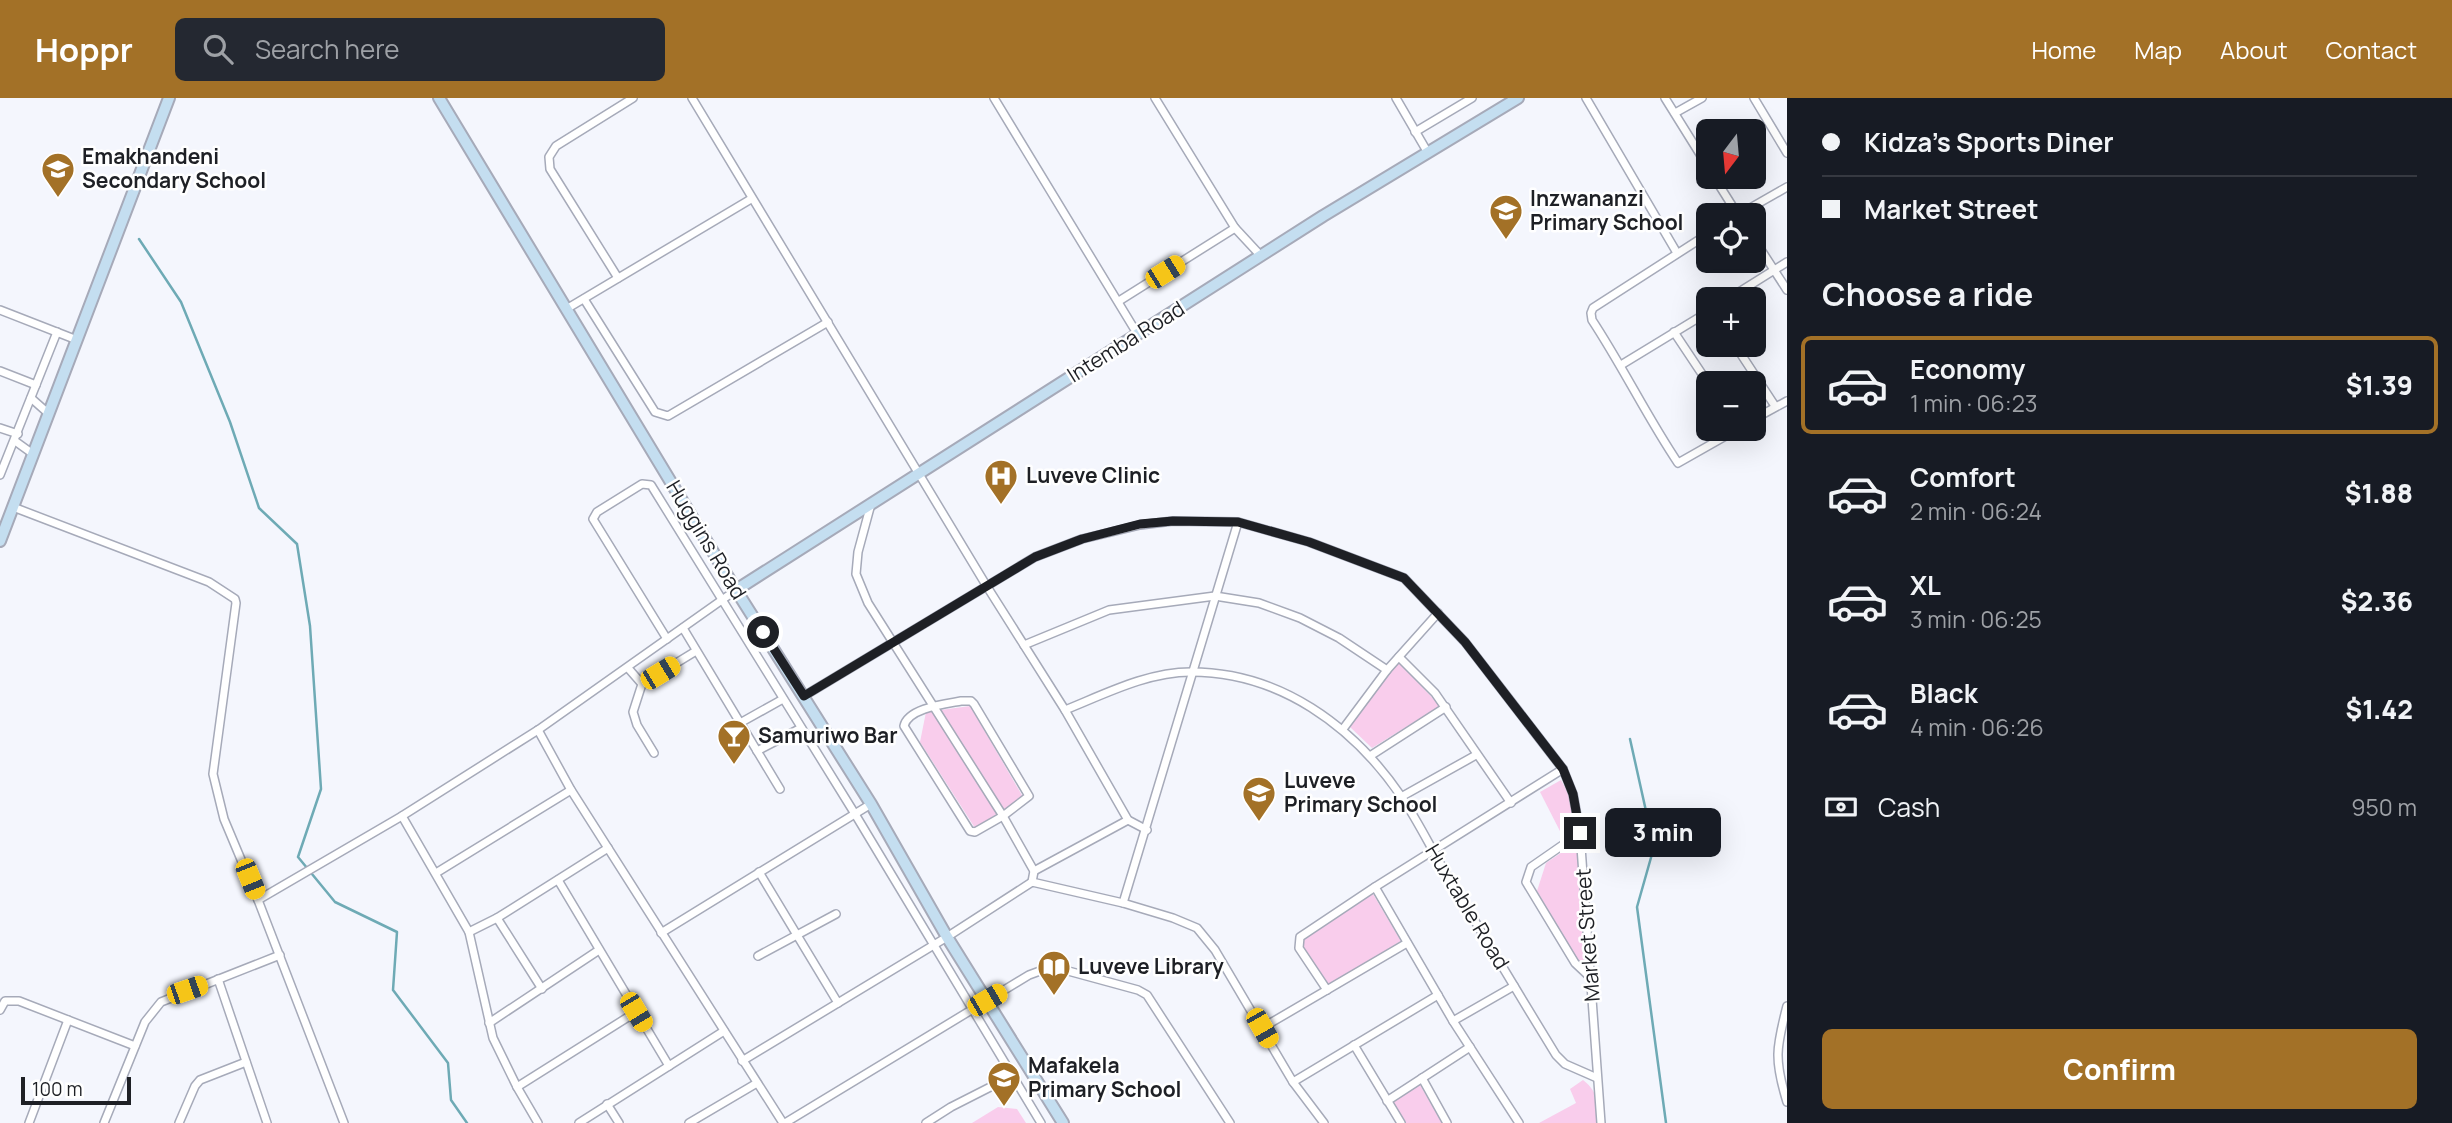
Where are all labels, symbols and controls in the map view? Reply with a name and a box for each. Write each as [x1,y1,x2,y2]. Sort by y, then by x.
search box [175,18,665,81]
text: Hoppr [35,27,133,72]
icon: search [199,30,237,68]
text: Search here [255,31,400,67]
text: Home [2031,33,2096,66]
text: Map [2134,33,2182,66]
text: About [2220,33,2288,66]
text: Contact [2326,33,2417,66]
north arrow [1696,119,1766,189]
map controls [1696,119,1766,441]
text: Kidza's Sports Diner [1864,124,2114,160]
place label: Emakhandeni Secondary School [82,142,266,194]
school or university icon: Emakhandeni Secondary School [39,150,77,199]
place label: Inzwananzi Primary School [1530,184,1684,236]
text: Market Street [1864,191,2038,227]
school or university icon: Inzwananzi Primary School [1487,192,1525,241]
button: locate [1696,203,1766,273]
car [1142,252,1189,292]
text: Choose a ride [1822,272,2033,316]
button: + [1696,287,1766,357]
street label: Intemba Road [1062,294,1189,388]
text: Economy [1910,351,2025,387]
icon: car [1826,354,1889,417]
text: $1.39 [2346,367,2413,403]
button: − [1696,371,1766,441]
text: 1 min · 06:23 [1910,387,2038,419]
hospital icon: Luveve Clinic [982,457,1020,506]
text: Comfort [1910,459,2016,495]
place label: Luveve Clinic [1026,461,1160,489]
icon: car [1826,462,1889,525]
street label: Huggins Road [660,475,753,604]
text: $1.88 [2345,475,2413,511]
text: 2 min · 06:24 [1910,495,2042,527]
text: XL [1910,567,1941,603]
icon: car [1826,570,1889,633]
text: $2.36 [2341,583,2413,619]
text: 3 min · 06:25 [1910,603,2042,635]
route start [747,616,779,648]
car [637,653,684,693]
text: Black [1910,675,1978,711]
icon: car [1826,678,1889,741]
text: $1.42 [2346,691,2413,727]
text: 4 min · 06:26 [1910,711,2044,743]
bar icon: Samuriwo Bar [715,717,753,766]
place label: Samuriwo Bar [758,721,898,749]
place label: Luveve Primary School [1284,766,1438,818]
school or university icon: Luveve Primary School [1240,774,1278,823]
icon: cash [1822,788,1860,826]
text: Cash [1878,789,1940,825]
text: 950 m [2351,791,2417,823]
callout: 3 min [1604,808,1720,858]
text: 3 min [1633,816,1693,848]
route end [1564,817,1596,849]
street label: Huxtable Road [1419,839,1516,974]
car [233,856,268,902]
street label: Market Street [1568,867,1606,1003]
library icon: Luveve Library [1035,948,1073,997]
place label: Luveve Library [1078,952,1224,980]
car [164,973,211,1007]
car [964,980,1011,1020]
car [617,989,656,1035]
car [1243,1005,1282,1051]
button: Confirm [1822,1029,2417,1109]
place label: Mafakela Primary School [1028,1051,1182,1103]
school or university icon: Mafakela Primary School [985,1059,1023,1108]
scale bar [21,1074,131,1106]
text: 100 m [32,1076,83,1102]

